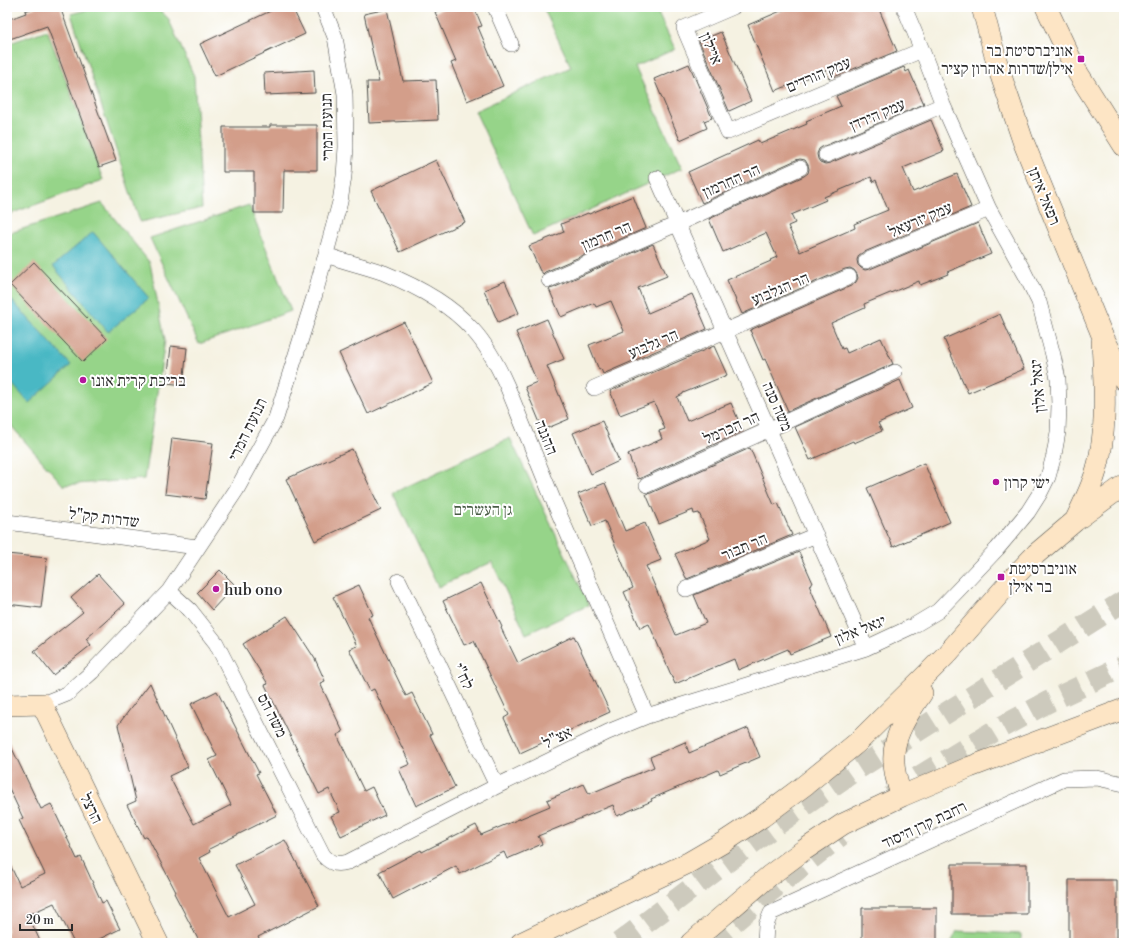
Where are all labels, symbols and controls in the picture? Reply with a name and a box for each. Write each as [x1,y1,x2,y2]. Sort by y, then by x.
street label: איילון [695,29,727,67]
place label: אוניברסיטת בר אילן/שדרות אהרון קציר [941,41,1073,79]
street label: עמק הורדים [783,52,854,97]
marker: אוניברסיטת בר אילן/שדרות אהרון קציר [1076,54,1086,64]
street label: תנועת המרי [316,93,338,161]
street label: עמק הירדן [847,94,909,136]
street label: הר החרמון [700,159,763,202]
street label: רפאל איתן [1023,164,1065,228]
street label: עמק יזרעאל [886,197,956,242]
street label: הר חרמון [578,216,634,255]
street label: הר הגלבוע [748,268,812,310]
street label: הר גלבוע [625,324,681,363]
street label: יגאל אלון [1026,358,1050,413]
place label: בריכת קרית אונו [91,371,186,391]
marker: בריכת קרית אונו [78,375,88,385]
street label: משה סנה [757,379,797,434]
street label: תנועת המרי [224,395,272,464]
street label: הר הכרמל [700,407,763,449]
street label: ההגנה [530,417,562,458]
place label: ישי קרון [1004,473,1050,493]
marker: ישי קרון [991,477,1001,487]
park label: גן העשרים [454,500,512,520]
street label: שדרות קק"ל [67,504,141,532]
street label: הר תבור [718,528,770,566]
place label: אוניברסיטת בר אילן [1009,559,1077,597]
marker: אוניברסיטת בר אילן [996,572,1006,582]
place label: hub ono [224,580,283,600]
marker: hub ono [211,584,221,594]
street label: יגאל אלון [832,611,889,649]
street label: לח"י [448,660,478,693]
street label: משה הס [253,690,292,741]
street label: אצ"ל [539,722,575,754]
street label: הרצל [75,790,107,827]
street label: רחבת קרן היסוד [879,796,970,853]
scale bar [20,906,72,932]
text: 20 m [26,913,54,928]

